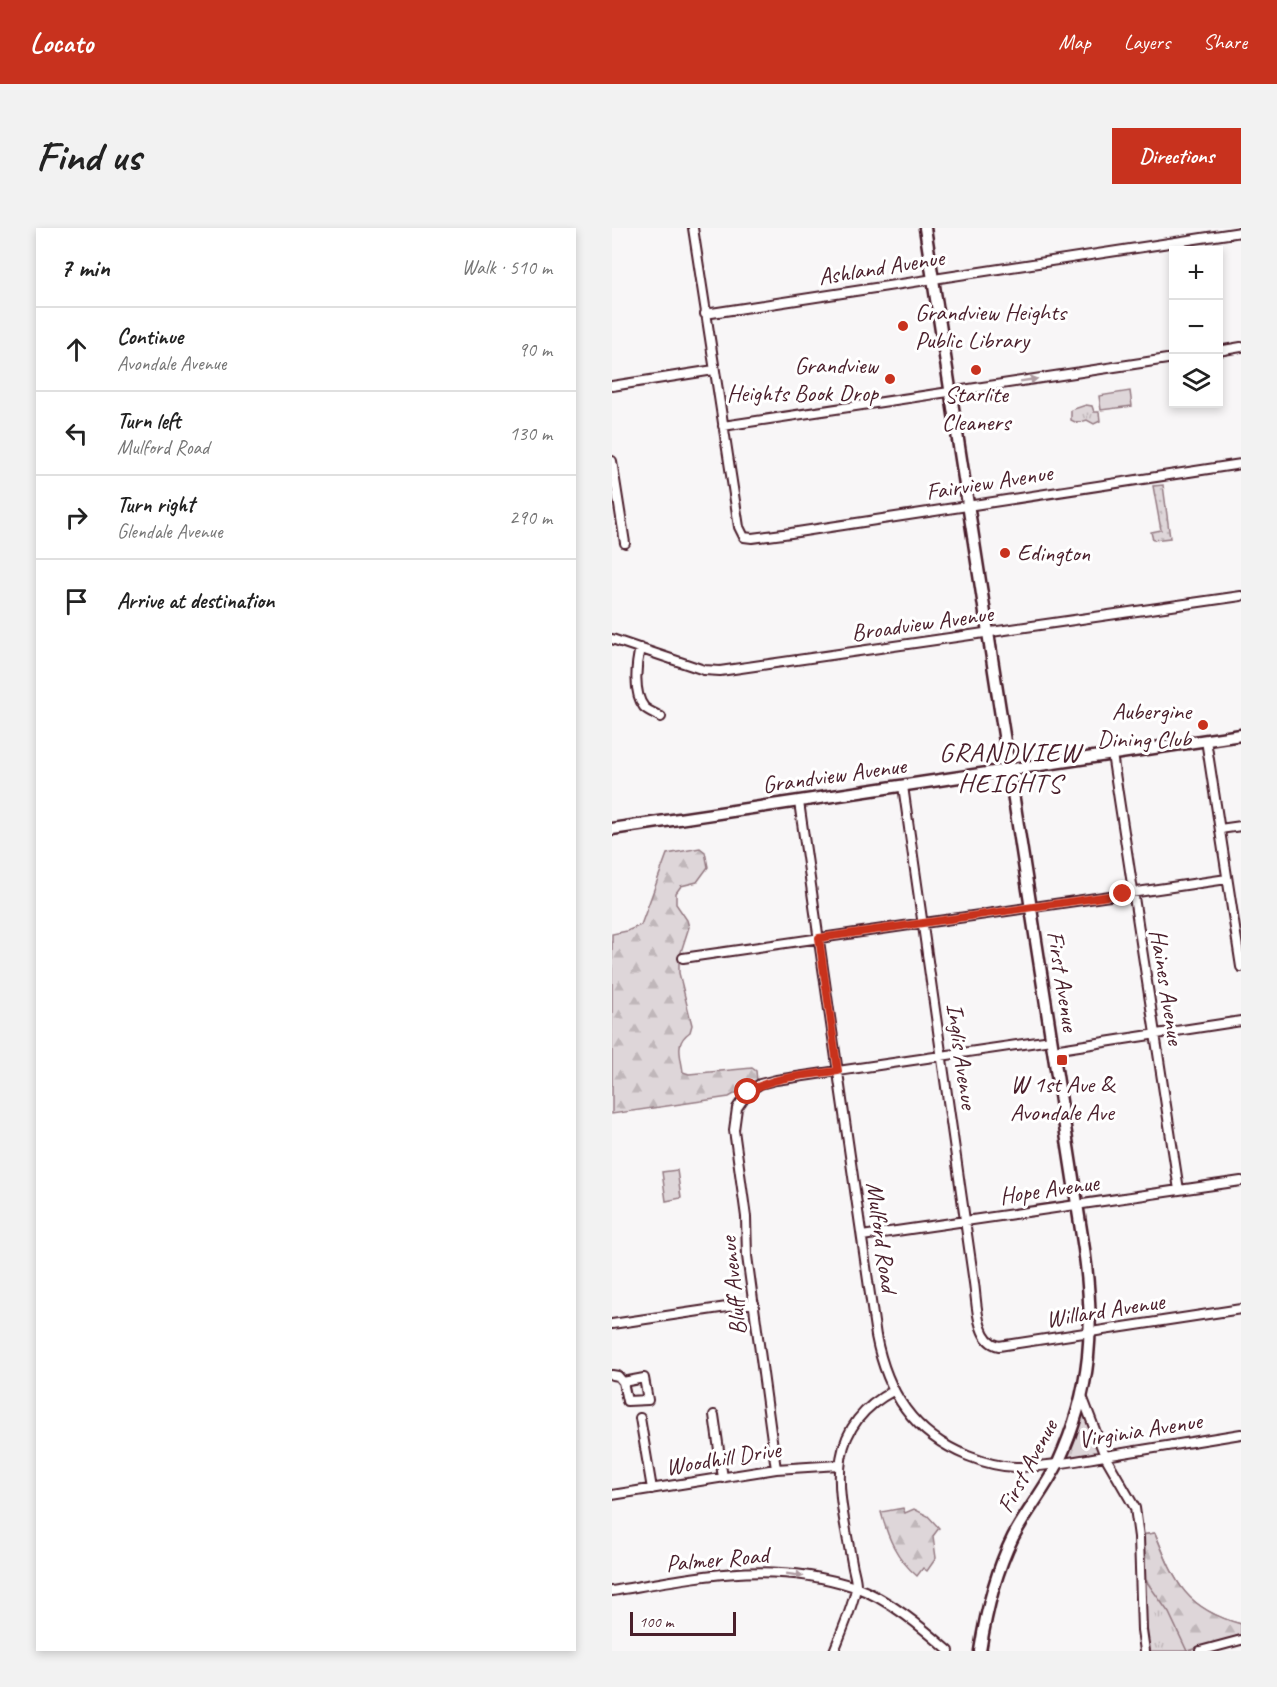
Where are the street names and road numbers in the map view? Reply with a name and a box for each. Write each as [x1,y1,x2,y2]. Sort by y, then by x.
street label: Ashland Avenue [816,242,948,292]
street label: Fairview Avenue [924,457,1056,507]
street label: Broadview Avenue [849,598,997,648]
street label: Grandview Avenue [760,750,910,800]
street label: Haines Avenue [1143,927,1191,1049]
street label: First Avenue [1040,929,1086,1036]
street label: Inglis Avenue [940,1001,985,1113]
street label: Hope Avenue [997,1167,1103,1211]
street label: Mulford Road [859,1180,905,1297]
street label: Bluff Avenue [713,1233,753,1337]
street label: Willard Avenue [1044,1286,1168,1334]
street label: Virginia Avenue [1076,1405,1206,1455]
street label: First Avenue [990,1412,1065,1518]
street label: Woodhill Drive [664,1434,785,1482]
street label: Palmer Road [665,1539,773,1578]

